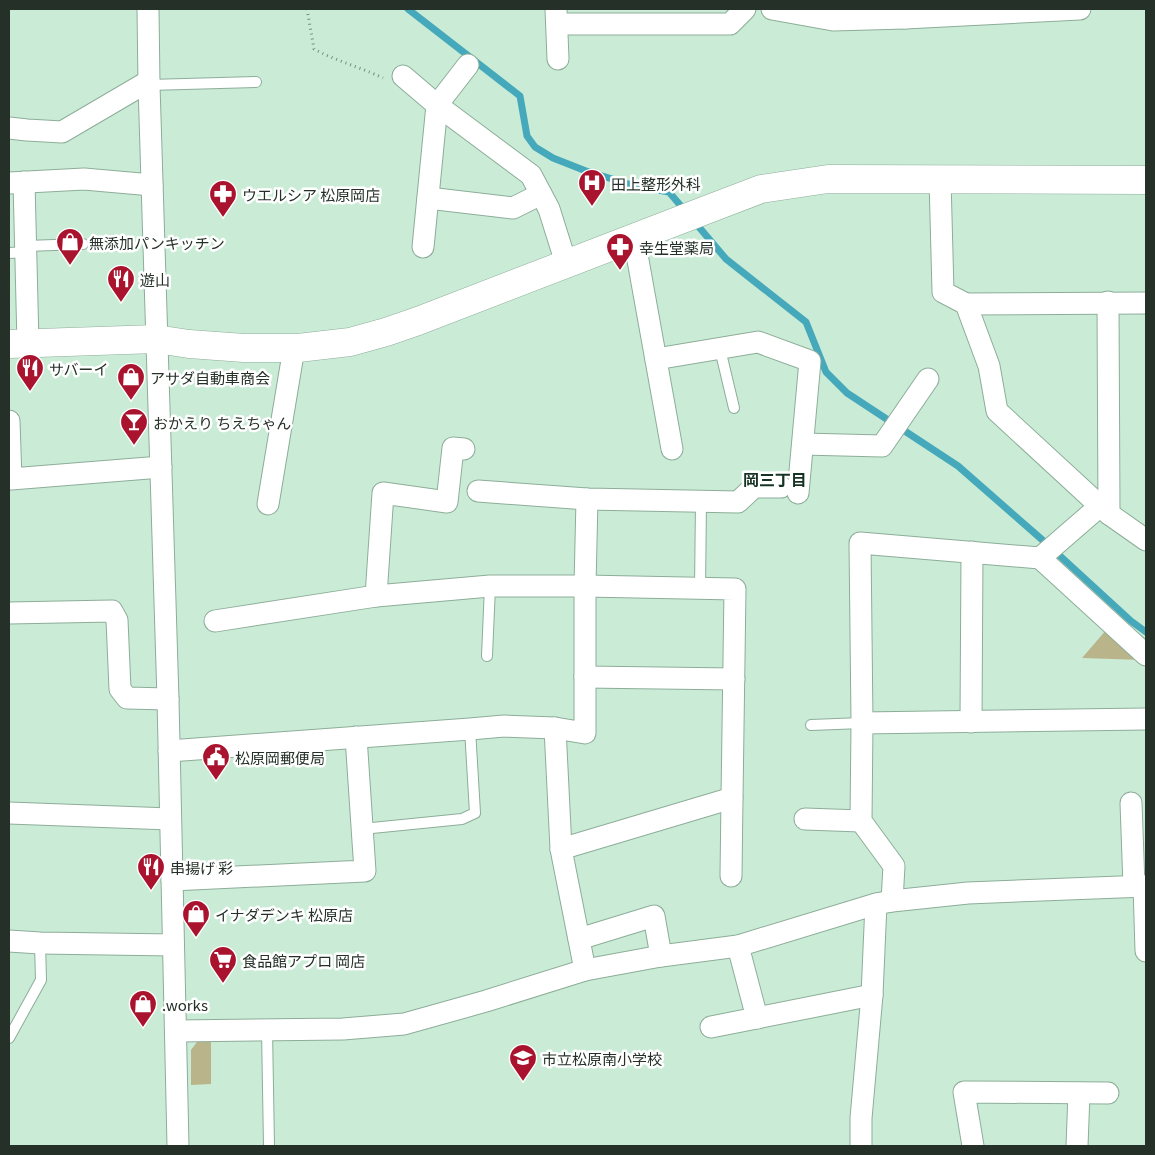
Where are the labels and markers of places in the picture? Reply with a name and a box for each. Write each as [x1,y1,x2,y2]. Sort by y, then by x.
hospital icon: 田上整形外科 [577,168,607,207]
place label: 田上整形外科 [611,173,701,194]
pharmacy icon: ウエルシア 松原岡店 [208,179,238,218]
place label: ウエルシア 松原岡店 [242,184,380,205]
shop icon: 無添加パンキッチン [55,227,85,266]
place label: 無添加パンキッチン [89,232,225,253]
pharmacy icon: 幸生堂薬局 [605,232,635,271]
place label: 幸生堂薬局 [639,237,714,258]
restaurant icon: 遊山 [106,264,136,303]
place label: 遊山 [140,269,170,290]
restaurant icon: サバーイ [15,353,45,392]
place label: サバーイ [49,358,108,379]
shop icon: アサダ自動車商会 [116,362,146,401]
place label: アサダ自動車商会 [150,367,270,388]
bar icon: おかえり ちえちゃん [119,407,149,446]
place label: おかえり ちえちゃん [153,412,291,433]
public building icon: 松原岡郵便局 [201,742,231,781]
place label: 松原岡郵便局 [235,747,325,768]
restaurant icon: 串揚げ 彩 [136,852,166,891]
place label: 串揚げ 彩 [170,857,233,878]
shop icon: イナダデンキ 松原店 [181,899,211,938]
place label: イナダデンキ 松原店 [215,904,353,925]
supermarket icon: 食品館アプロ 岡店 [208,945,238,984]
place label: 食品館アプロ 岡店 [242,950,365,971]
shop icon: .works [128,989,158,1028]
place label: .works [162,994,208,1015]
school or university icon: 市立松原南小学校 [508,1043,538,1082]
place label: 市立松原南小学校 [542,1048,662,1069]

